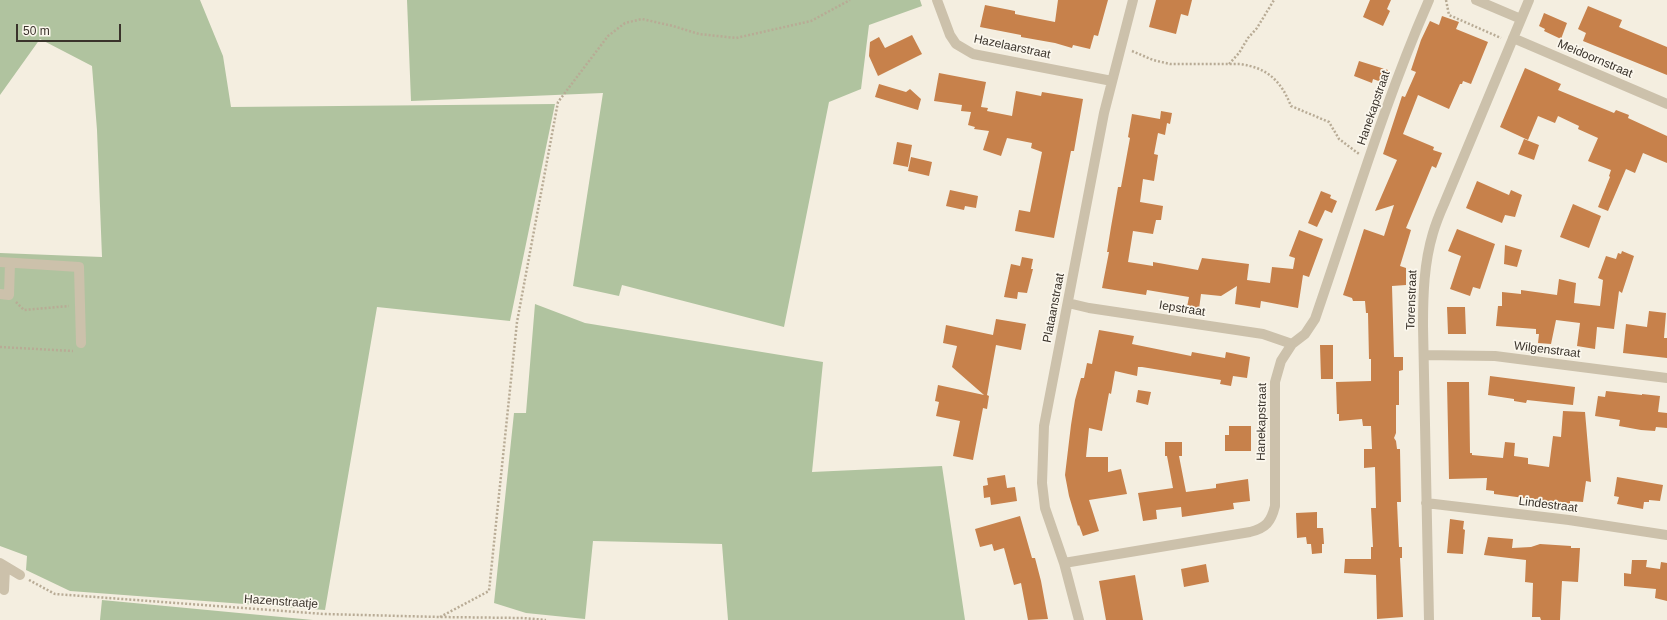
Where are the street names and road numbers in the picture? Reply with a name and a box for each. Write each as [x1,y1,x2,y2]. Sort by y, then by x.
street label: Hazelaarstraat [972,32,1052,62]
street label: Meidoornstraat [1555,37,1635,81]
street label: Hanekapstraat [1354,69,1394,147]
street label: Torenstraat [1404,270,1420,330]
street label: Plataanstraat [1040,272,1068,344]
street label: Iepstraat [1158,298,1206,320]
street label: Wilgenstraat [1513,339,1581,361]
street label: Hanekapstraat [1254,383,1270,461]
street label: Lindestraat [1518,494,1578,516]
street label: Hazenstraatje [244,592,318,612]

